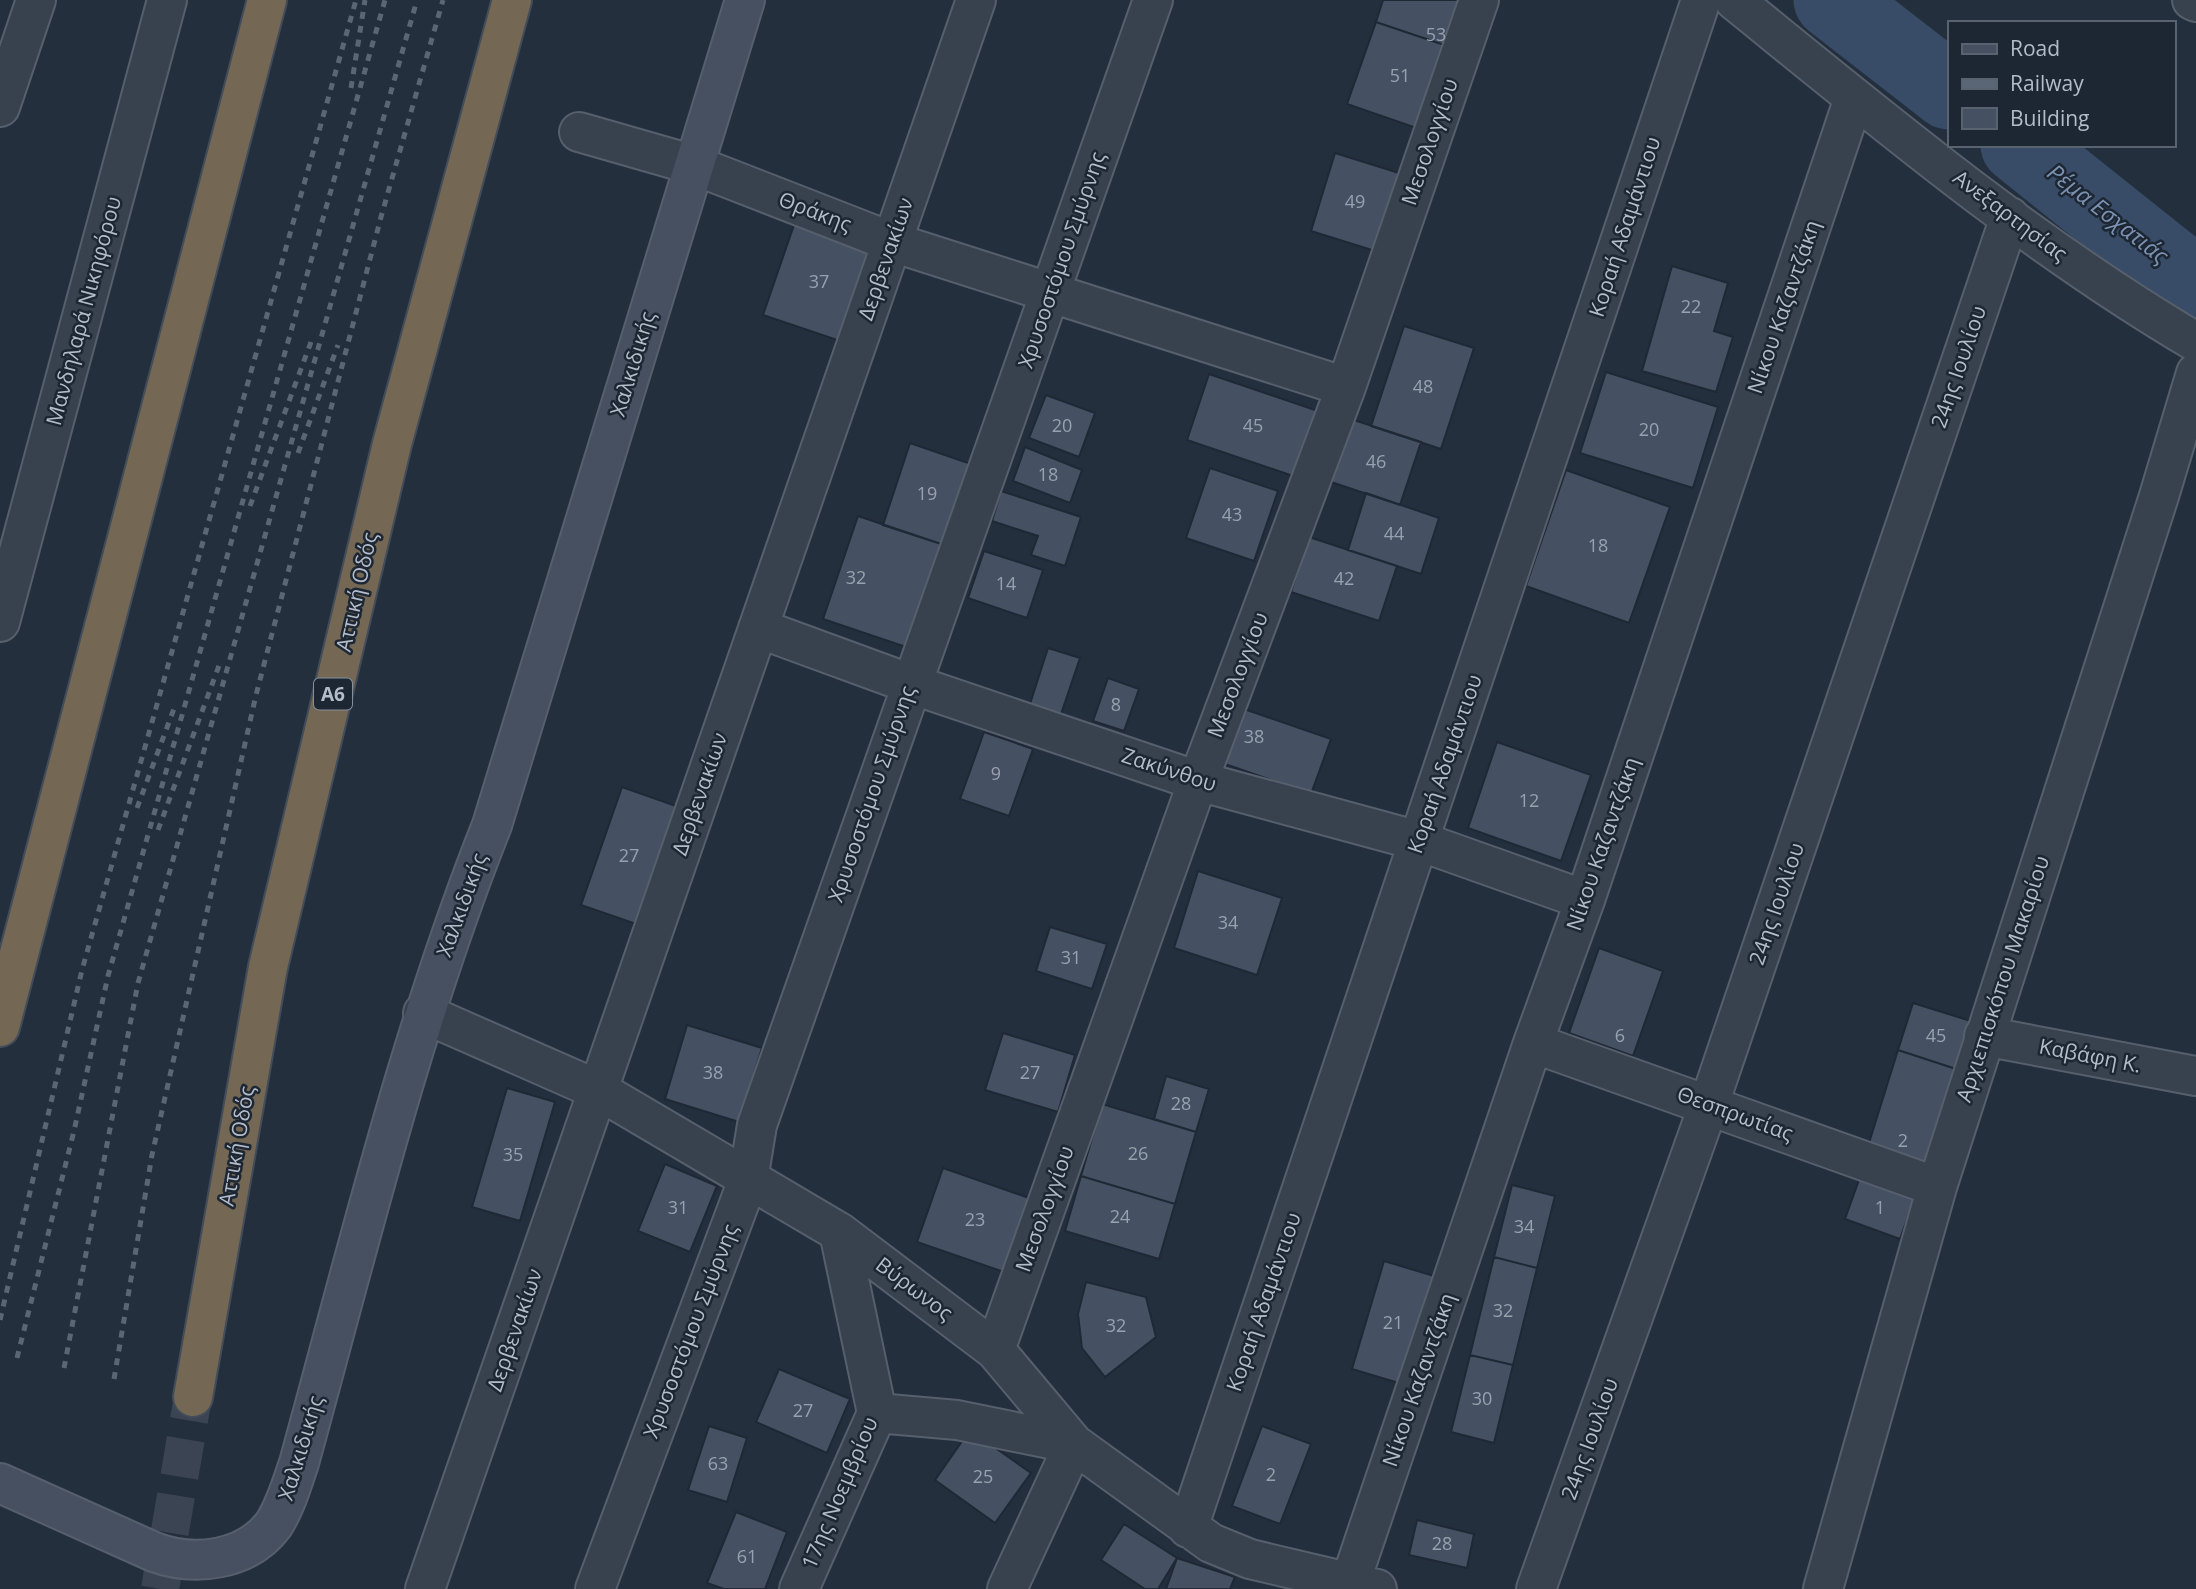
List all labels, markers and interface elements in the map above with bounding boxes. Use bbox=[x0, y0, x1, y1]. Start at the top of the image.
legend bbox=[1948, 21, 2175, 147]
house number: 53 bbox=[1426, 22, 1446, 46]
text: Road bbox=[2010, 34, 2060, 62]
house number: 51 bbox=[1390, 63, 1410, 87]
text: Railway bbox=[2010, 69, 2084, 97]
street label: Μεσολογγίου bbox=[1394, 75, 1464, 209]
text: Building bbox=[2010, 104, 2089, 132]
street label: Κοραή Αδαμάντιου bbox=[1582, 133, 1666, 320]
street label: Χρυσοστόμου Σμύρνης bbox=[1011, 148, 1111, 372]
water label: Ρέμα Εσχατιάς bbox=[2041, 156, 2176, 271]
street label: Ανεξαρτησίας bbox=[1948, 163, 2073, 267]
street label: Θράκης bbox=[775, 184, 856, 238]
house number: 49 bbox=[1345, 189, 1365, 213]
street label: Μανδηλαρά Νικηφόρου bbox=[39, 193, 127, 428]
street label: Δερβενακίων bbox=[851, 194, 919, 324]
street label: Νίκου Καζαντζάκη bbox=[1740, 216, 1826, 397]
house number: 37 bbox=[809, 269, 829, 293]
house number: 22 bbox=[1681, 294, 1701, 318]
street label: 24ης Ιουλίου bbox=[1924, 302, 1992, 432]
street label: Χαλκιδικής bbox=[603, 308, 661, 420]
house number: 48 bbox=[1413, 374, 1433, 398]
house number: 20 bbox=[1052, 413, 1072, 437]
house number: 45 bbox=[1243, 413, 1263, 437]
house number: 20 bbox=[1639, 417, 1659, 441]
house number: 46 bbox=[1366, 449, 1386, 473]
house number: 18 bbox=[1038, 462, 1058, 486]
house number: 19 bbox=[917, 481, 937, 505]
house number: 43 bbox=[1222, 502, 1242, 526]
house number: 44 bbox=[1384, 521, 1404, 545]
street label: Αττική Οδός bbox=[329, 530, 383, 654]
house number: 18 bbox=[1588, 533, 1608, 557]
house number: 32 bbox=[846, 565, 866, 589]
house number: 42 bbox=[1334, 566, 1354, 590]
house number: 14 bbox=[996, 571, 1016, 595]
street label: Μεσολογγίου bbox=[1200, 608, 1274, 741]
street label: Κοραή Αδαμάντιου bbox=[1400, 670, 1488, 857]
road number: Α6 bbox=[314, 678, 352, 709]
street label: Χρυσοστόμου Σμύρνης bbox=[821, 682, 921, 906]
house number: 8 bbox=[1111, 692, 1121, 716]
house number: 38 bbox=[1244, 724, 1264, 748]
street label: Δερβενακίων bbox=[665, 729, 733, 859]
street label: Ζακύνθου bbox=[1118, 741, 1220, 797]
street label: Νίκου Καζαντζάκη bbox=[1559, 753, 1645, 934]
house number: 9 bbox=[991, 761, 1001, 785]
house number: 12 bbox=[1519, 788, 1539, 812]
street label: 24ης Ιουλίου bbox=[1742, 839, 1810, 969]
house number: 27 bbox=[619, 843, 639, 867]
street label: Χαλκιδικής bbox=[429, 849, 493, 960]
street label: Αρχιεπισκόπου Μακαρίου bbox=[1949, 852, 2055, 1105]
house number: 34 bbox=[1218, 910, 1238, 934]
house number: 31 bbox=[1061, 945, 1081, 969]
house number: 6 bbox=[1615, 1023, 1625, 1047]
house number: 45 bbox=[1926, 1023, 1946, 1047]
street label: Καβάφη Κ. bbox=[2037, 1031, 2144, 1079]
house number: 38 bbox=[703, 1060, 723, 1084]
house number: 27 bbox=[1020, 1060, 1040, 1084]
street label: Θεσπρωτίας bbox=[1673, 1079, 1797, 1147]
street label: Αττική Οδός bbox=[212, 1084, 260, 1208]
house number: 28 bbox=[1171, 1091, 1191, 1115]
house number: 2 bbox=[1898, 1128, 1908, 1152]
house number: 26 bbox=[1128, 1141, 1148, 1165]
house number: 35 bbox=[503, 1142, 523, 1166]
street label: Μεσολογγίου bbox=[1008, 1142, 1080, 1276]
house number: 31 bbox=[668, 1195, 688, 1219]
house number: 1 bbox=[1875, 1195, 1885, 1219]
house number: 24 bbox=[1110, 1204, 1130, 1228]
house number: 23 bbox=[965, 1207, 985, 1231]
street label: Κοραή Αδαμάντιου bbox=[1219, 1208, 1307, 1395]
house number: 34 bbox=[1514, 1214, 1534, 1238]
street label: Χρυσοστόμου Σμύρνης bbox=[636, 1220, 744, 1442]
street label: Βύρωνος bbox=[870, 1250, 959, 1326]
street label: Δερβενακίων bbox=[480, 1265, 548, 1395]
street label: Νίκου Καζαντζάκη bbox=[1375, 1289, 1461, 1470]
house number: 32 bbox=[1493, 1298, 1513, 1322]
house number: 21 bbox=[1383, 1310, 1403, 1334]
house number: 32 bbox=[1106, 1313, 1126, 1337]
street label: 24ης Ιουλίου bbox=[1554, 1374, 1624, 1503]
house number: 30 bbox=[1472, 1386, 1492, 1410]
street label: Χαλκιδικής bbox=[271, 1392, 329, 1504]
house number: 27 bbox=[793, 1398, 813, 1422]
street label: 17ης Νοεμβρίου bbox=[794, 1412, 884, 1573]
house number: 63 bbox=[708, 1451, 728, 1475]
house number: 2 bbox=[1266, 1462, 1276, 1486]
house number: 25 bbox=[973, 1464, 993, 1488]
house number: 28 bbox=[1432, 1531, 1452, 1555]
house number: 61 bbox=[737, 1544, 757, 1568]

